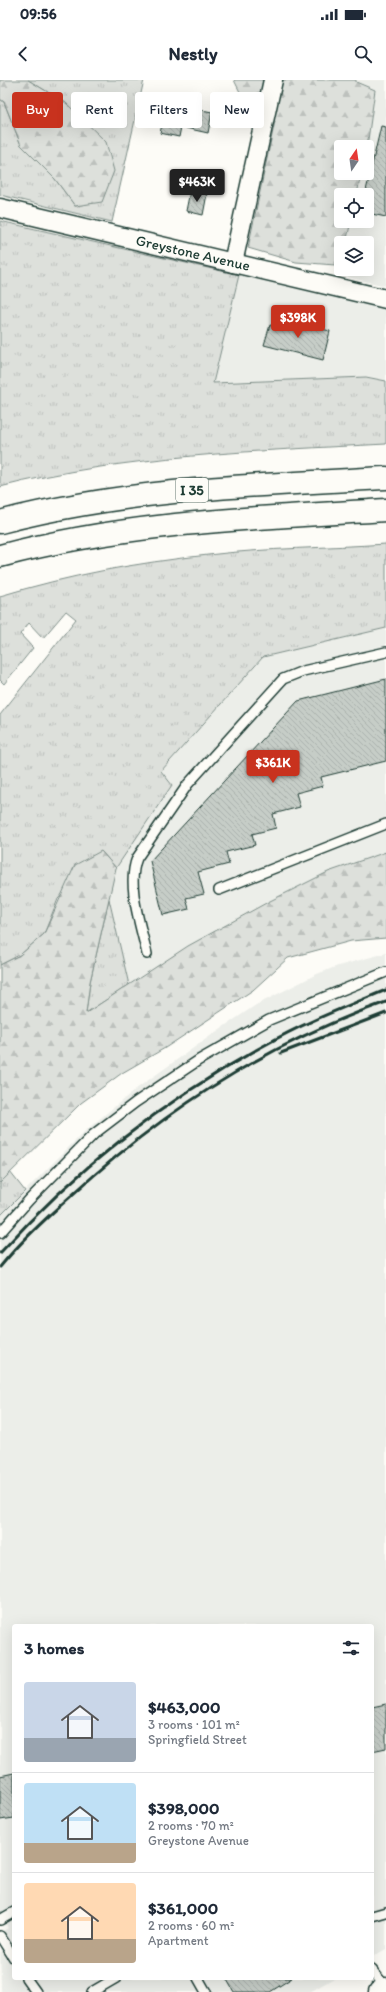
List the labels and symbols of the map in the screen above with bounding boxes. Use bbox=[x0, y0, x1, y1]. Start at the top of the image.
north arrow bbox=[334, 140, 374, 180]
pin: $463K bbox=[169, 169, 225, 203]
street label: Greystone Avenue bbox=[134, 231, 252, 275]
pin: $398K bbox=[270, 305, 326, 339]
road number: I 35 bbox=[176, 478, 208, 502]
pin: $361K bbox=[245, 750, 301, 784]

